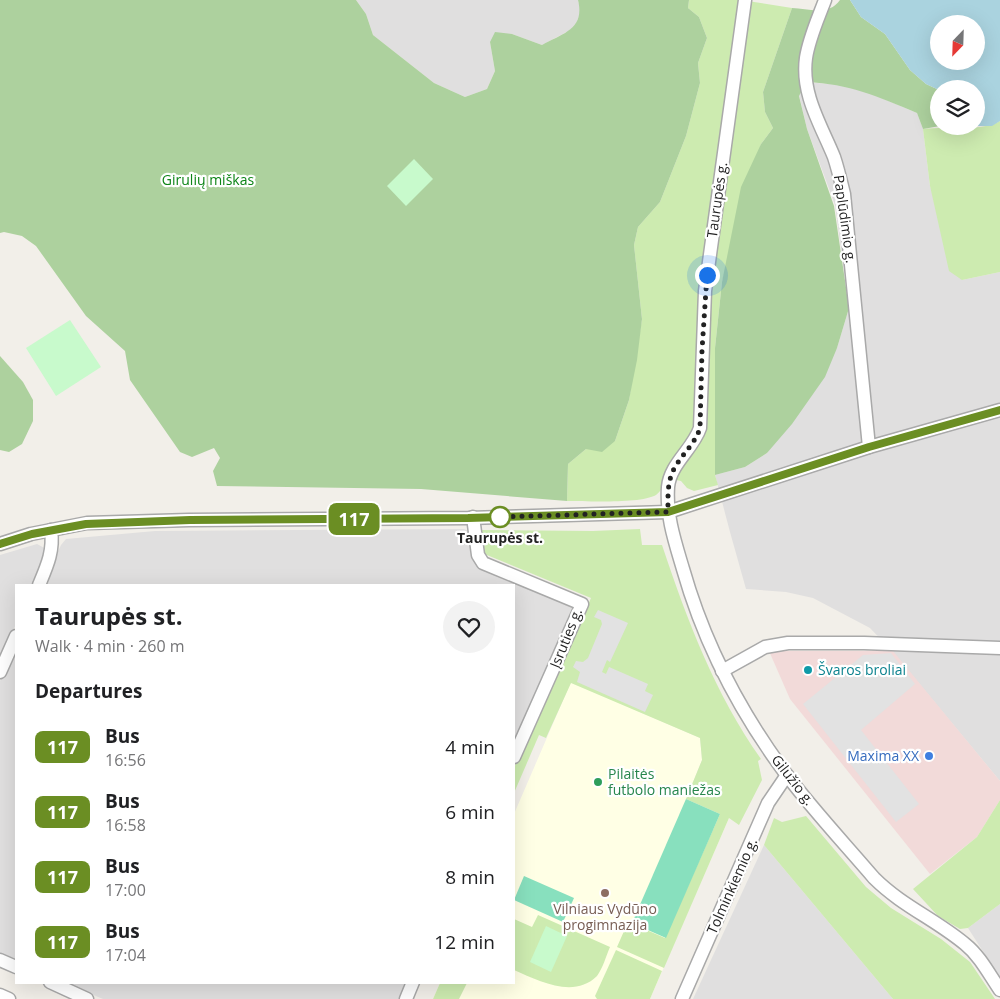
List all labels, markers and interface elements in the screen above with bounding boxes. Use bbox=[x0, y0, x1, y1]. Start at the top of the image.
north arrow bbox=[930, 15, 985, 70]
map controls bbox=[930, 15, 985, 135]
button: layers bbox=[930, 80, 985, 135]
street label: Taurupės g. bbox=[702, 161, 731, 239]
park label: Girulių miškas bbox=[162, 170, 254, 189]
street label: Paplūdimio g. bbox=[830, 174, 861, 264]
your location bbox=[695, 263, 720, 288]
line badge: 117 bbox=[325, 503, 383, 535]
marker: Taurupės st. bbox=[489, 506, 511, 528]
text: 117 bbox=[339, 507, 369, 531]
place label: Taurupės st. bbox=[457, 528, 543, 547]
text: Taurupės st. bbox=[35, 599, 183, 632]
button: heart bbox=[443, 601, 495, 653]
street label: Įsruties g. bbox=[545, 605, 586, 671]
text: Walk · 4 min · 260 m bbox=[35, 635, 185, 657]
place label: Švaros broliai bbox=[818, 660, 906, 679]
marker: Švaros broliai bbox=[802, 664, 814, 676]
text: Departures bbox=[35, 678, 142, 704]
text: Bus bbox=[105, 723, 140, 749]
text: 4 min bbox=[445, 734, 495, 760]
text: 117 bbox=[47, 735, 78, 759]
place label: Maxima XX bbox=[847, 746, 920, 765]
text: 16:56 bbox=[105, 749, 146, 771]
street label: Gilužio g. bbox=[768, 750, 819, 809]
marker: Maxima XX bbox=[923, 750, 935, 762]
place label: Pilaitės futbolo maniežas bbox=[608, 764, 721, 799]
marker: Pilaitės futbolo maniežas bbox=[592, 776, 604, 788]
text: Bus bbox=[105, 788, 140, 814]
text: 6 min bbox=[445, 799, 495, 825]
text: 117 bbox=[47, 800, 78, 824]
text: 16:58 bbox=[105, 814, 146, 836]
street label: Tolminkiemio g. bbox=[702, 835, 761, 937]
text: Bus bbox=[105, 853, 140, 879]
text: 8 min bbox=[445, 864, 495, 890]
text: 117 bbox=[47, 865, 78, 889]
text: 17:00 bbox=[105, 879, 146, 901]
marker: Vilniaus Vydūno progimnazija bbox=[599, 887, 611, 899]
place label: Vilniaus Vydūno progimnazija bbox=[553, 899, 657, 934]
text: Bus bbox=[105, 918, 140, 944]
text: 12 min bbox=[434, 929, 495, 955]
text: 117 bbox=[47, 930, 78, 954]
text: 17:04 bbox=[105, 944, 146, 966]

